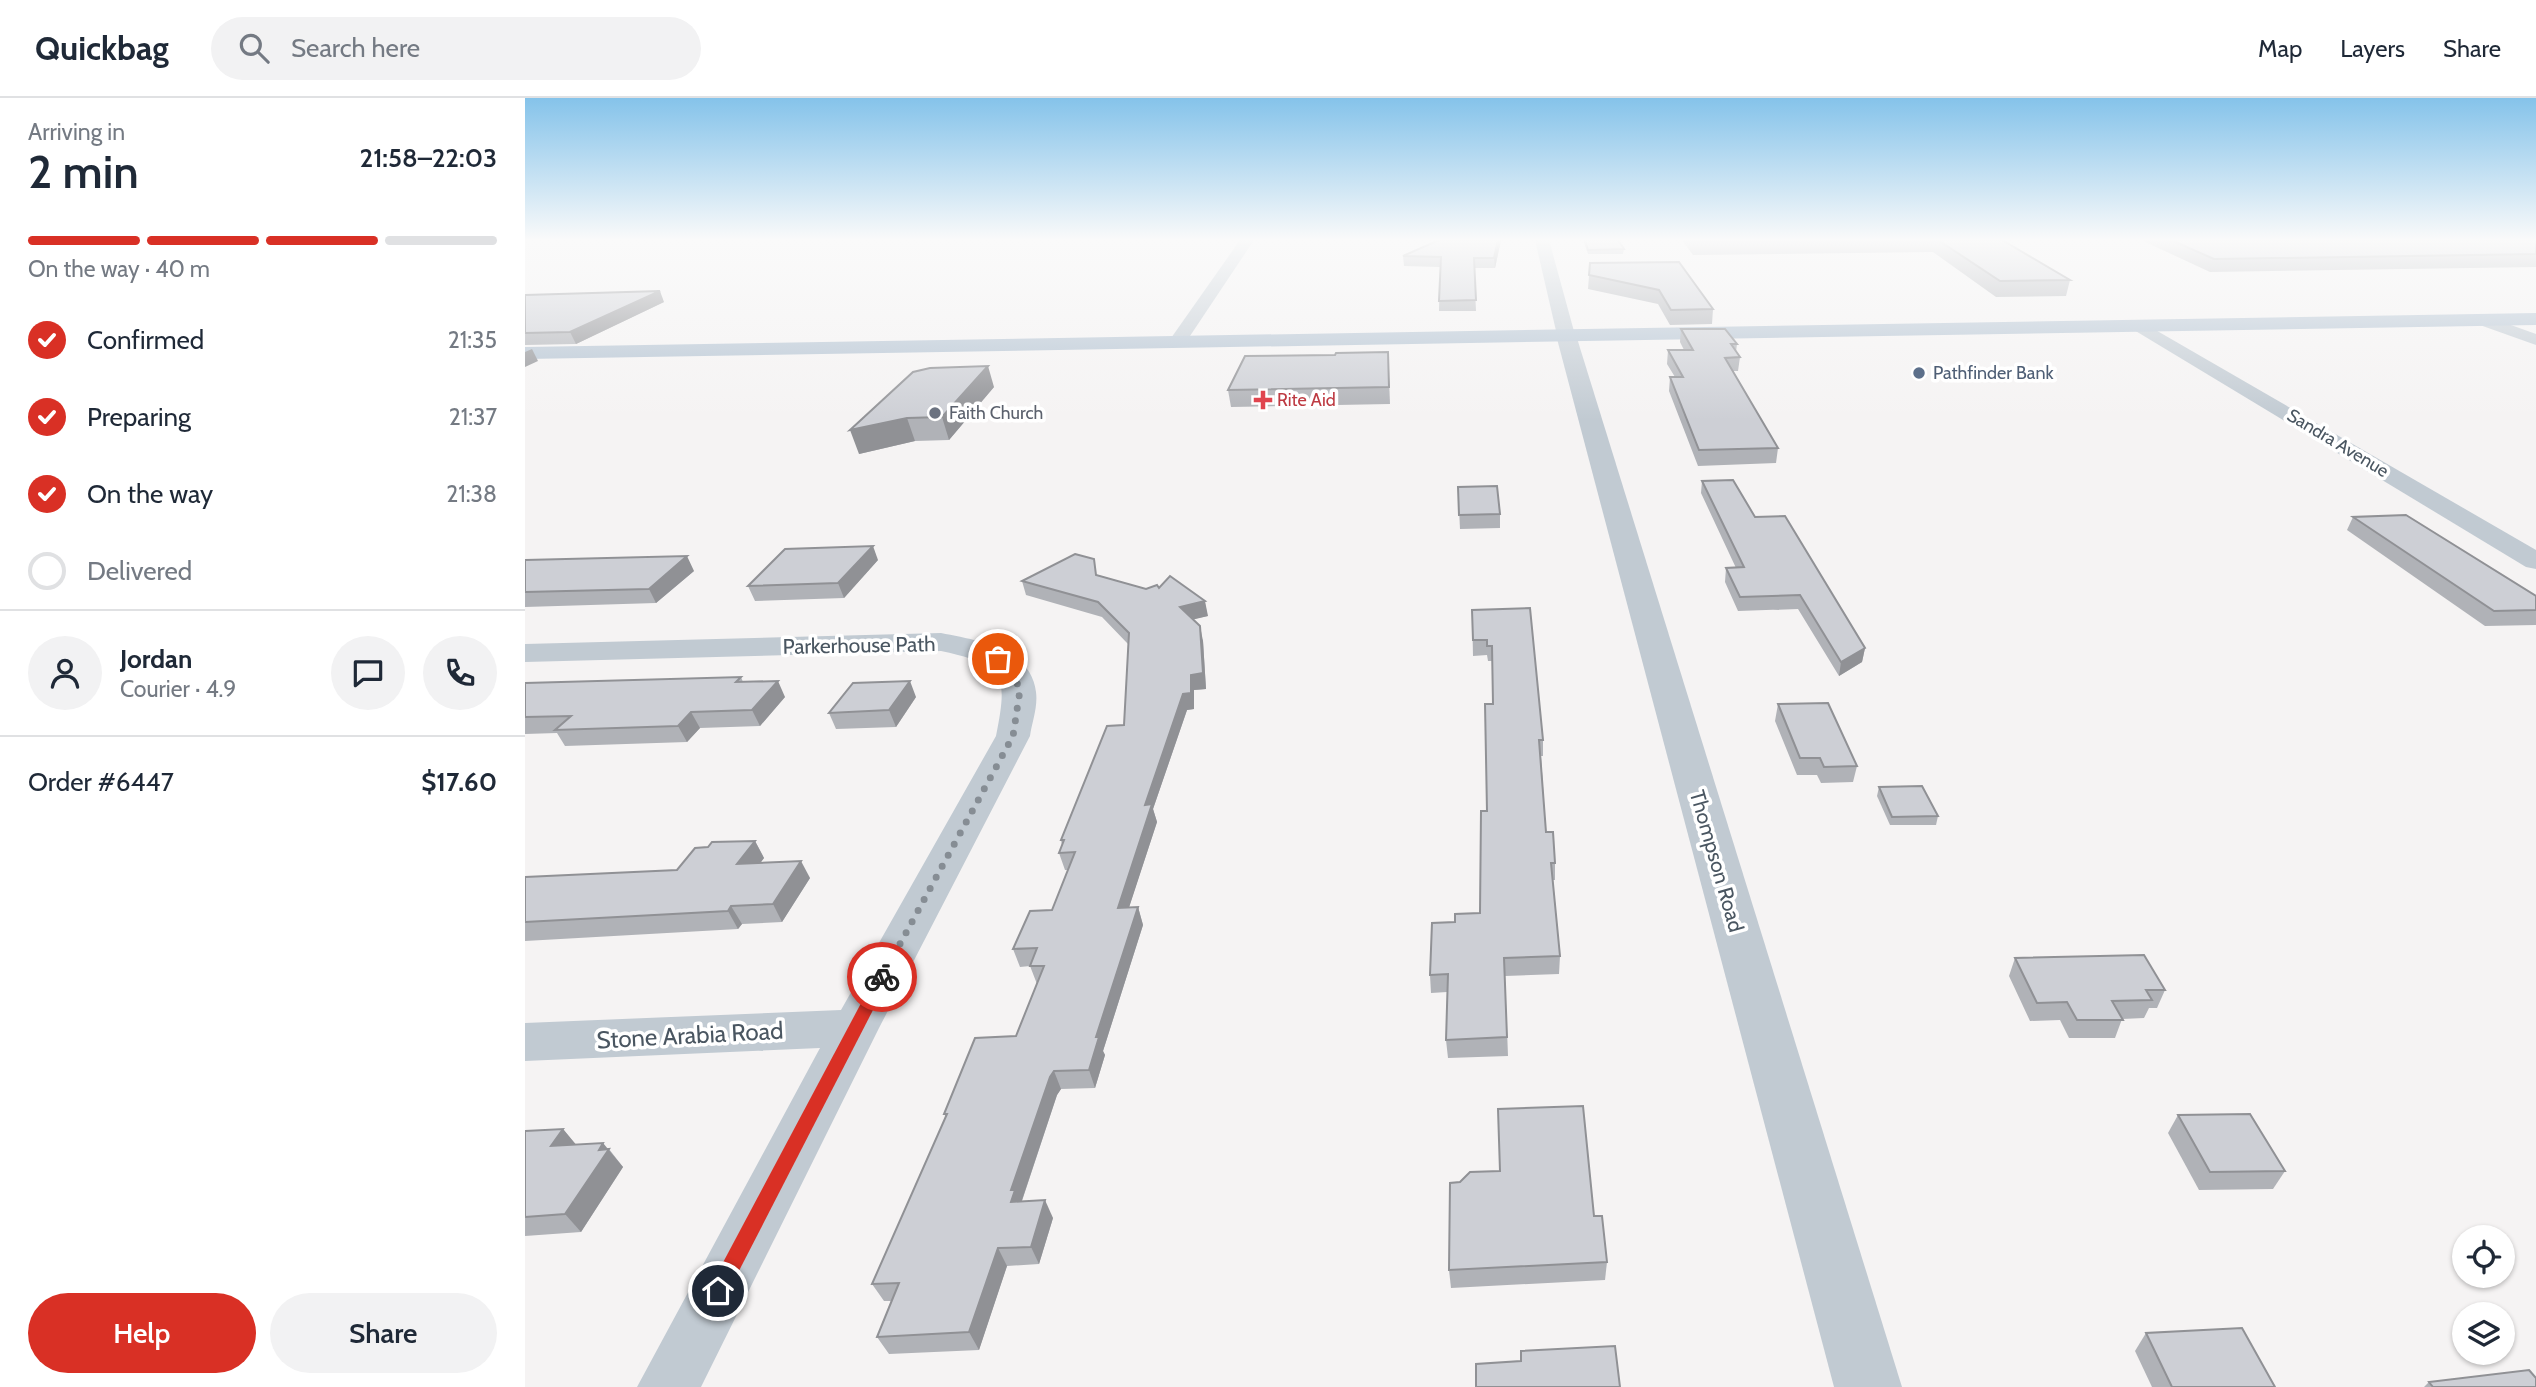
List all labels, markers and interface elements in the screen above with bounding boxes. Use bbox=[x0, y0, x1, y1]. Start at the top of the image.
search box bbox=[211, 17, 701, 80]
text: Quickbag bbox=[35, 28, 169, 68]
icon: search bbox=[235, 29, 273, 67]
text: Search here bbox=[291, 32, 420, 64]
text: Map bbox=[2258, 34, 2302, 63]
text: Layers bbox=[2340, 34, 2405, 63]
text: Share bbox=[2443, 34, 2501, 63]
text: Arriving in bbox=[28, 118, 125, 146]
text: 21:58–22:03 bbox=[359, 142, 497, 174]
text: 2 min bbox=[28, 144, 139, 200]
text: On the way · 40 m bbox=[28, 255, 210, 283]
icon: check bbox=[28, 321, 66, 359]
text: Confirmed bbox=[87, 324, 204, 356]
text: 21:35 bbox=[448, 326, 497, 354]
place label: Pathfinder Bank bbox=[1933, 362, 2054, 384]
marker: Pathfinder Bank bbox=[1911, 365, 1927, 381]
place label: Rite Aid bbox=[1277, 389, 1336, 411]
marker: Rite Aid bbox=[1255, 392, 1271, 408]
icon: check bbox=[28, 398, 66, 436]
text: Preparing bbox=[87, 401, 191, 433]
place label: Faith Church bbox=[949, 402, 1043, 424]
text: 21:37 bbox=[449, 403, 497, 431]
street label: Sandra Avenue bbox=[2283, 404, 2393, 482]
marker: Faith Church bbox=[927, 405, 943, 421]
icon: check bbox=[28, 475, 66, 513]
text: On the way bbox=[87, 478, 213, 510]
text: 21:38 bbox=[446, 480, 497, 508]
text: Delivered bbox=[87, 555, 192, 587]
pin bbox=[968, 629, 1028, 689]
street label: Parkerhouse Path bbox=[782, 631, 936, 659]
button: person bbox=[28, 636, 102, 710]
button: chat bbox=[331, 636, 405, 710]
button: phone bbox=[423, 636, 497, 710]
icon: bag bbox=[979, 640, 1017, 678]
text: Jordan bbox=[120, 643, 192, 675]
text: Courier · 4.9 bbox=[120, 675, 236, 703]
text: Order #6447 bbox=[28, 766, 174, 798]
text: $17.60 bbox=[421, 766, 497, 798]
street label: Thompson Road bbox=[1685, 787, 1749, 935]
courier bbox=[847, 942, 917, 1012]
icon: bike bbox=[863, 958, 901, 996]
street label: Stone Arabia Road bbox=[596, 1016, 784, 1054]
map controls bbox=[2452, 1225, 2515, 1365]
button: locate bbox=[2452, 1225, 2515, 1288]
pin bbox=[688, 1261, 748, 1321]
icon: home bbox=[699, 1272, 737, 1310]
button: Help bbox=[28, 1293, 256, 1373]
button: Share bbox=[270, 1293, 497, 1373]
button: layers bbox=[2452, 1302, 2515, 1365]

